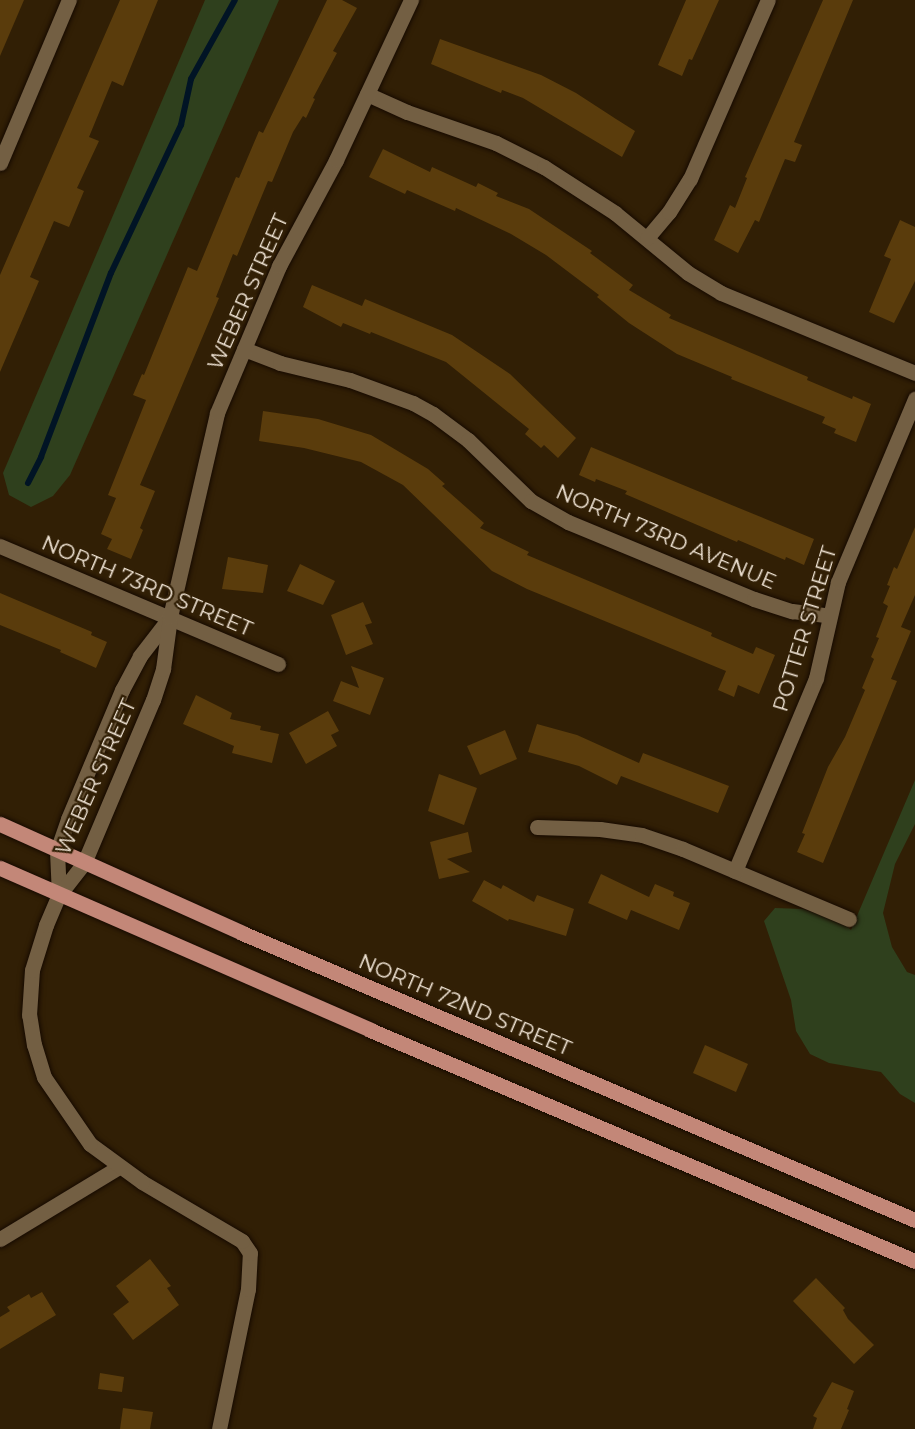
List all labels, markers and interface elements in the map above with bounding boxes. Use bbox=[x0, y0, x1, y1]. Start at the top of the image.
street label: WEBER STREET bbox=[202, 210, 294, 374]
street label: NORTH 73RD AVENUE bbox=[552, 479, 780, 595]
street label: NORTH 73RD STREET bbox=[38, 530, 256, 642]
street label: POTTER STREET bbox=[768, 543, 842, 715]
street label: WEBER STREET bbox=[50, 695, 142, 859]
street label: NORTH 72ND STREET bbox=[355, 949, 575, 1061]

